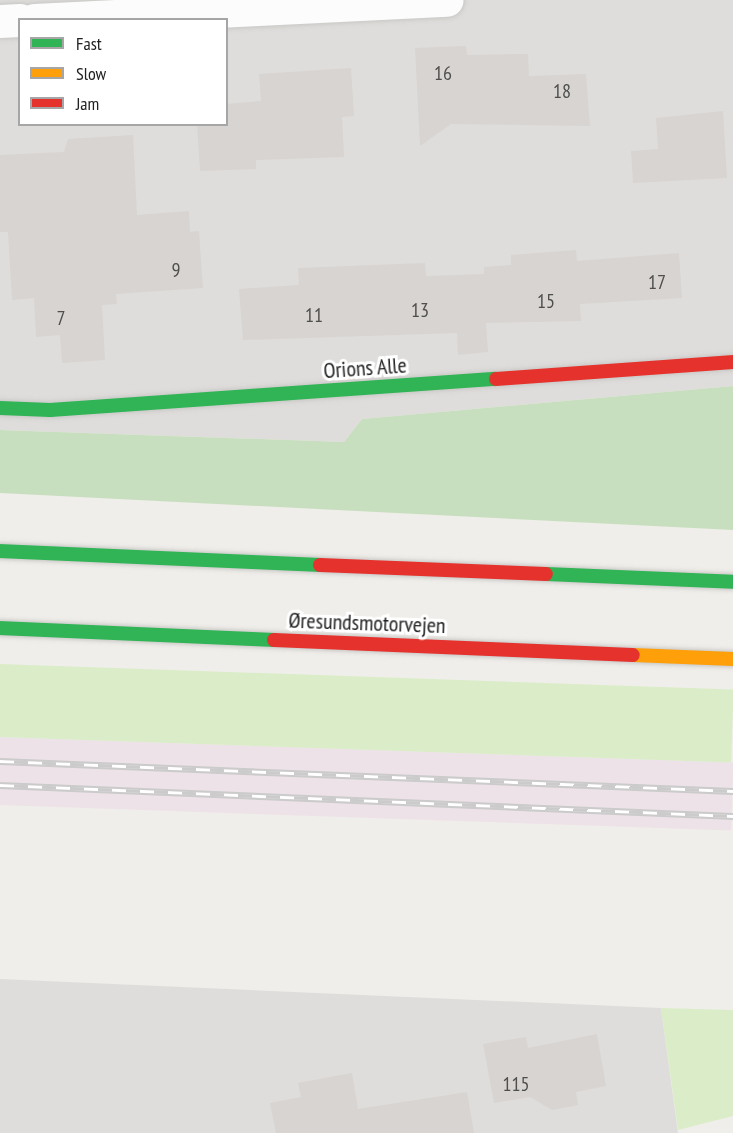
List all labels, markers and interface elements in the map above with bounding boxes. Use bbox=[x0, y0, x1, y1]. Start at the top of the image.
legend bbox=[18, 18, 228, 126]
text: Fast bbox=[76, 32, 102, 55]
house number: 16 bbox=[434, 61, 452, 85]
text: Slow bbox=[76, 62, 106, 85]
house number: 18 bbox=[553, 79, 571, 103]
text: Jam bbox=[76, 92, 99, 115]
house number: 9 bbox=[172, 258, 180, 282]
house number: 17 bbox=[648, 270, 666, 294]
house number: 15 bbox=[537, 289, 555, 313]
house number: 13 bbox=[411, 298, 429, 322]
house number: 11 bbox=[305, 303, 323, 327]
house number: 7 bbox=[57, 306, 65, 330]
street label: Orions Alle bbox=[322, 352, 408, 384]
street label: Øresundsmotorvejen bbox=[288, 607, 446, 639]
house number: 115 bbox=[503, 1072, 529, 1096]

